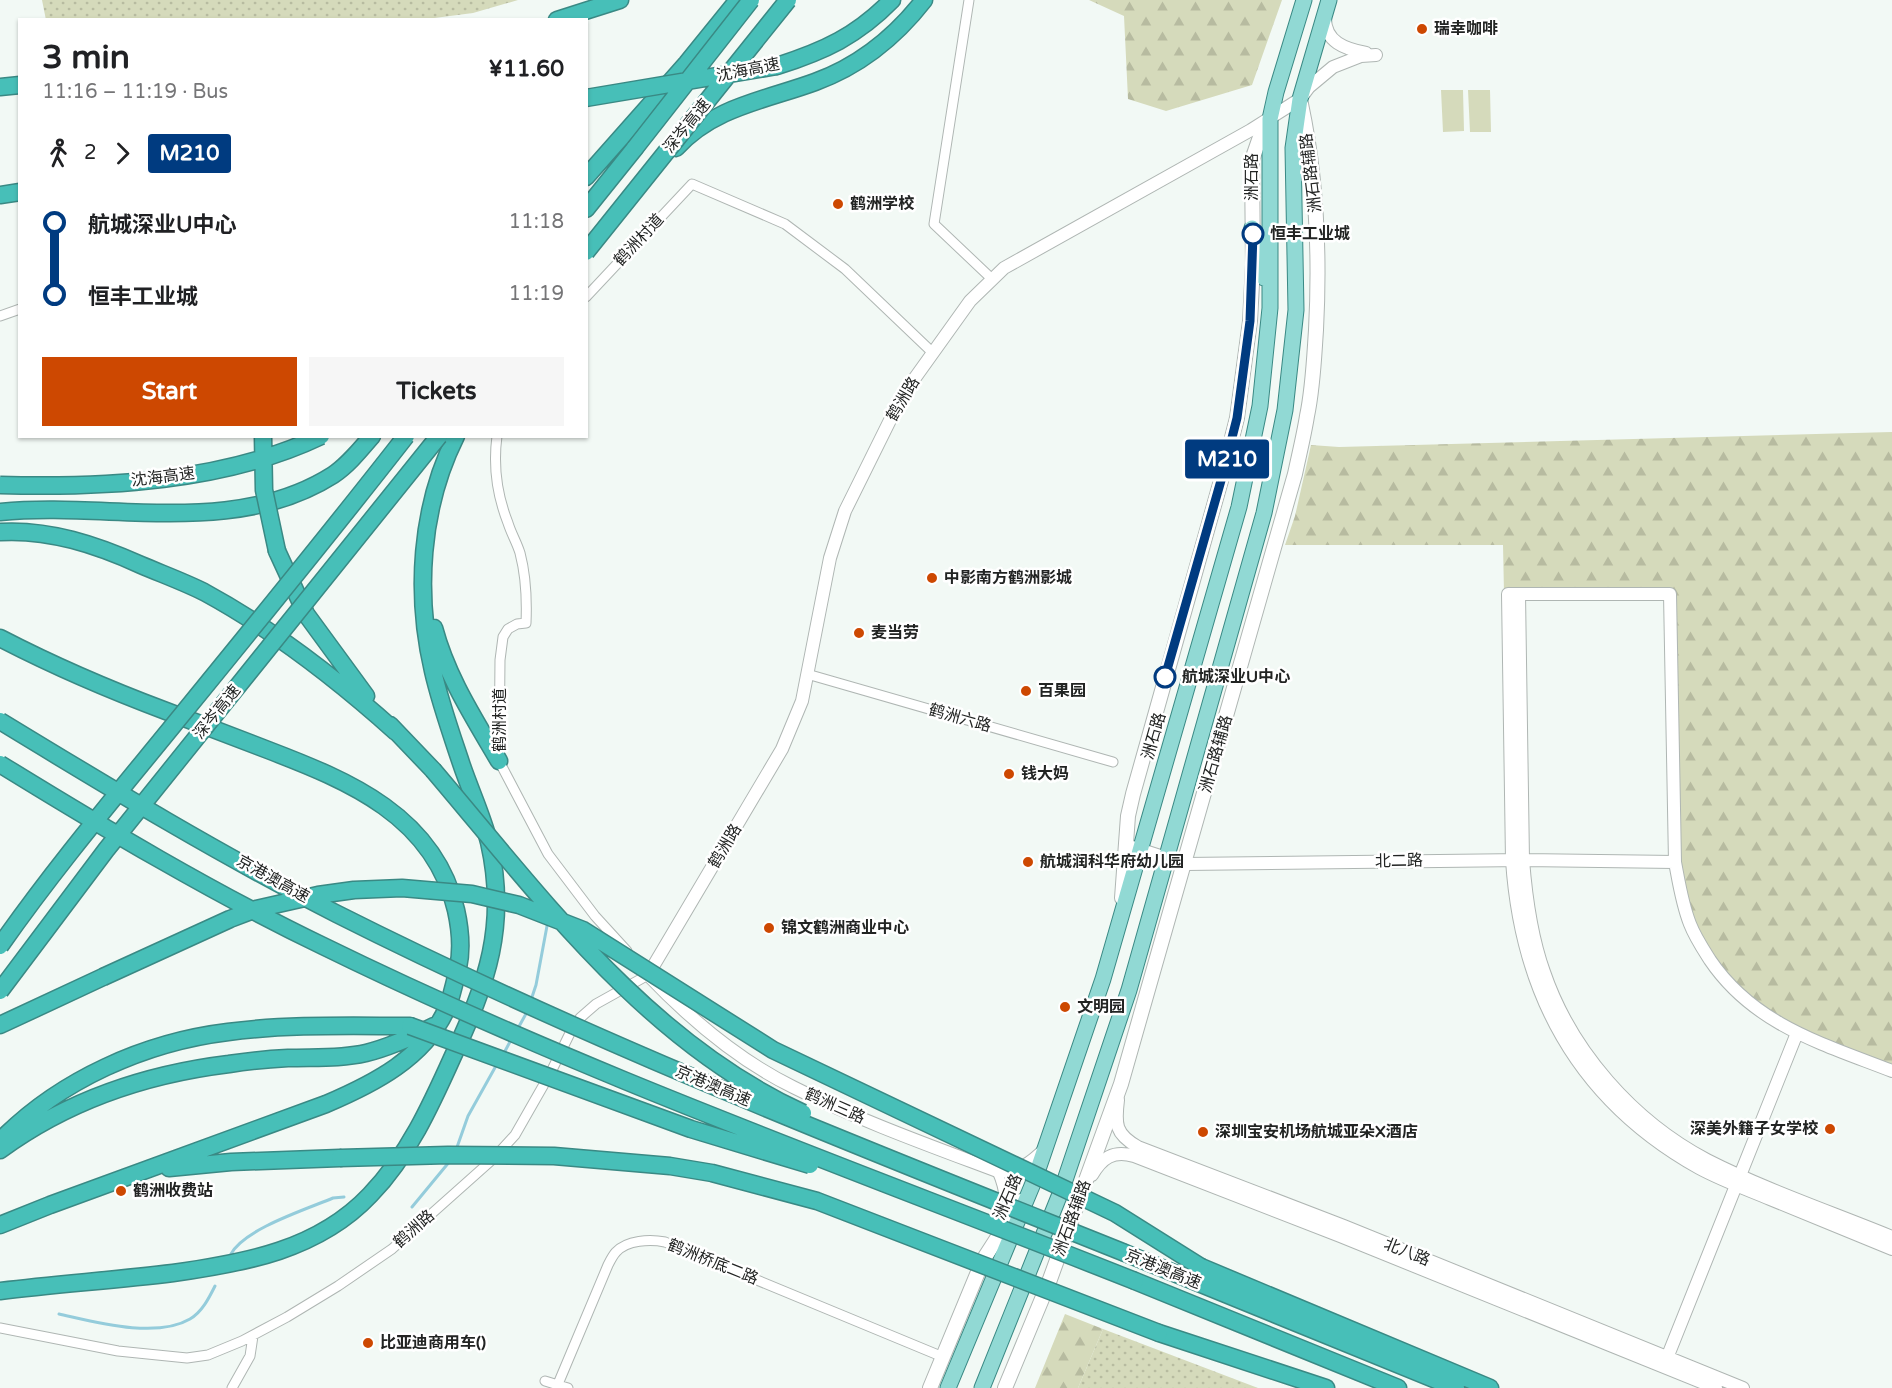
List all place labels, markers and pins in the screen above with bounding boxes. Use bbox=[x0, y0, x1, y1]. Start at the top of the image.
place label: 瑞幸咖啡 bbox=[1434, 19, 1498, 39]
marker: 瑞幸咖啡 bbox=[1415, 22, 1429, 36]
place label: 鹤洲学校 bbox=[850, 194, 915, 214]
marker: 鹤洲学校 bbox=[831, 197, 845, 211]
marker: 恒丰工业城 bbox=[1242, 223, 1264, 245]
place label: 恒丰工业城 bbox=[1270, 224, 1350, 244]
place label: 中影南方鹤洲影城 bbox=[944, 568, 1072, 588]
marker: 中影南方鹤洲影城 bbox=[925, 571, 939, 585]
place label: 麦当劳 bbox=[871, 623, 919, 643]
marker: 麦当劳 bbox=[852, 626, 866, 640]
marker: 航城深业U中心 bbox=[1154, 666, 1176, 688]
place label: 航城深业U中心 bbox=[1182, 667, 1290, 687]
place label: 百果园 bbox=[1038, 681, 1086, 701]
marker: 百果园 bbox=[1019, 684, 1033, 698]
place label: 钱大妈 bbox=[1021, 764, 1069, 784]
marker: 钱大妈 bbox=[1002, 767, 1016, 781]
place label: 航城润科华府幼儿园 bbox=[1040, 852, 1184, 872]
marker: 航城润科华府幼儿园 bbox=[1021, 855, 1035, 869]
place label: 锦文鹤洲商业中心 bbox=[781, 918, 909, 938]
marker: 锦文鹤洲商业中心 bbox=[762, 921, 776, 935]
place label: 文明园 bbox=[1077, 997, 1125, 1017]
marker: 文明园 bbox=[1058, 1000, 1072, 1014]
place label: 深美外籍子女学校 bbox=[1690, 1119, 1819, 1139]
place label: 深圳宝安机场航城亚朵X酒店 bbox=[1215, 1122, 1418, 1142]
marker: 深美外籍子女学校 bbox=[1823, 1122, 1837, 1136]
marker: 深圳宝安机场航城亚朵X酒店 bbox=[1196, 1125, 1210, 1139]
place label: 鹤洲收费站 bbox=[133, 1181, 213, 1201]
marker: 鹤洲收费站 bbox=[114, 1184, 128, 1198]
place label: 比亚迪商用车() bbox=[380, 1333, 486, 1353]
marker: 比亚迪商用车() bbox=[361, 1336, 375, 1350]

